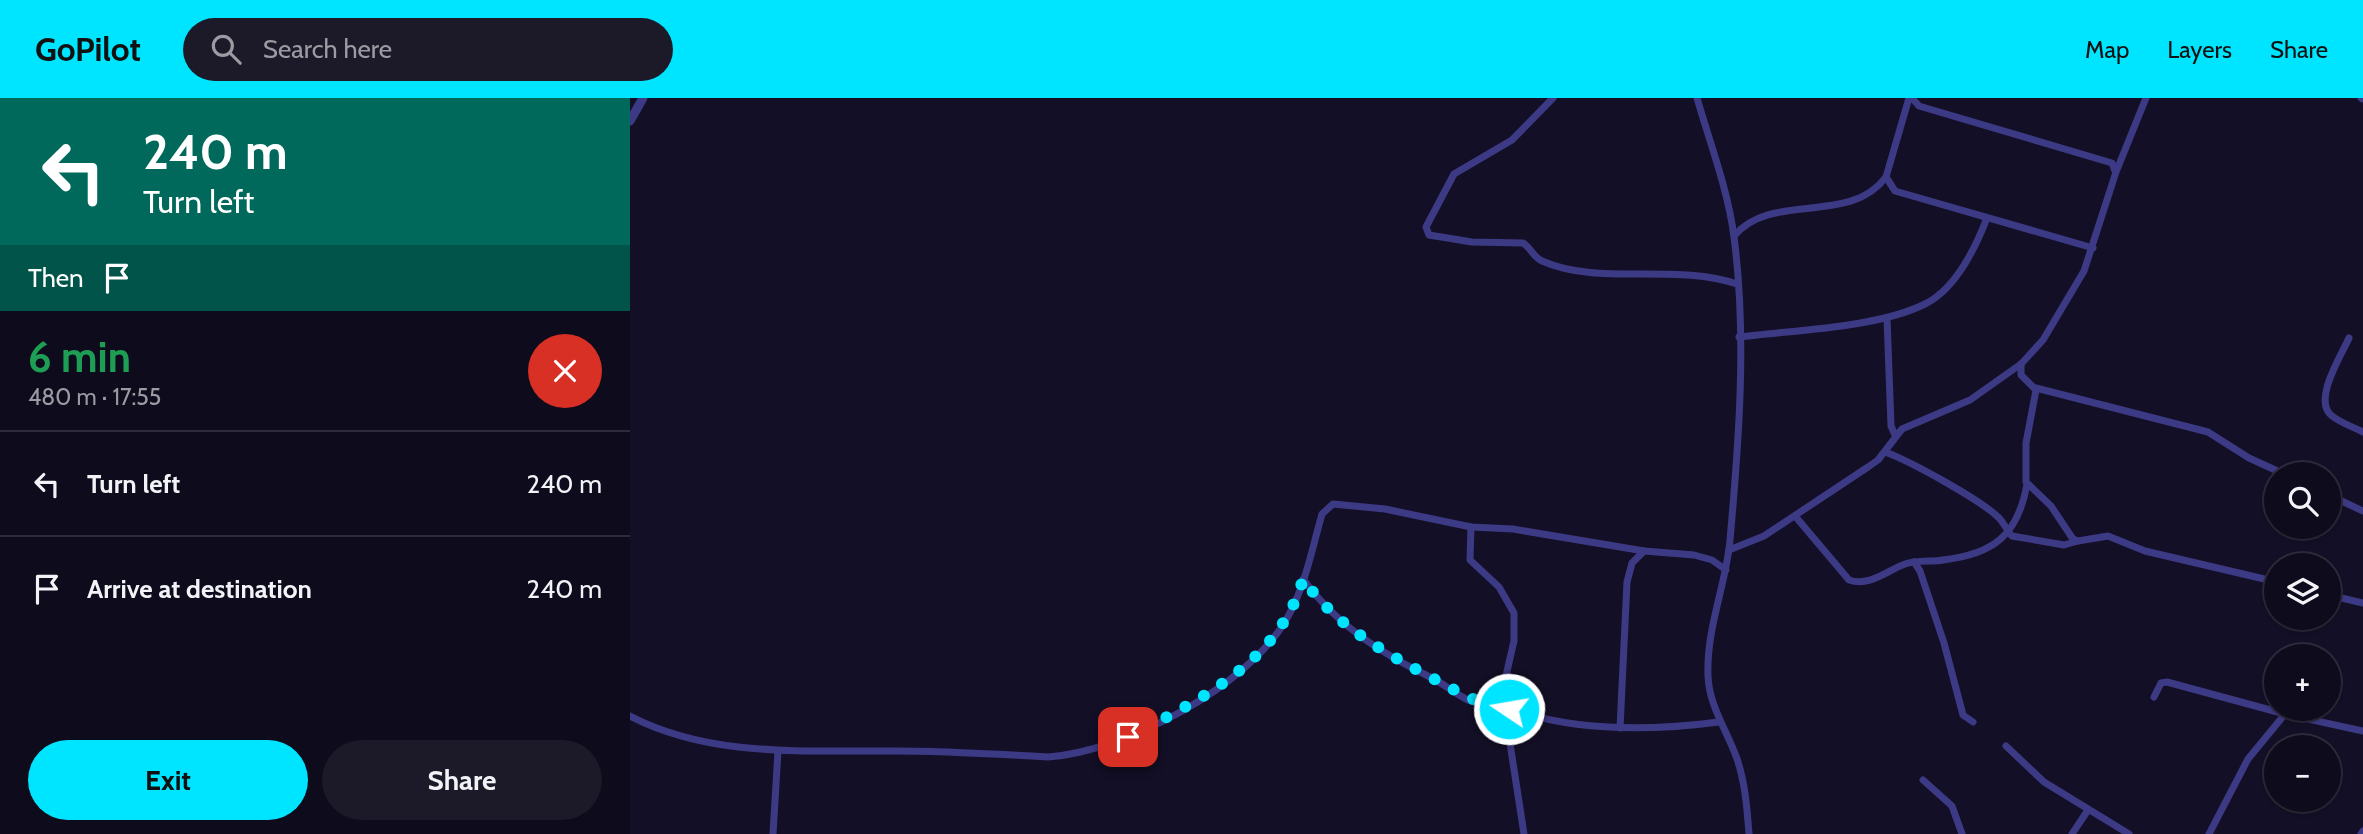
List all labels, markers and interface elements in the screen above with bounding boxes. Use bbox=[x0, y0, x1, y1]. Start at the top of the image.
search box bbox=[183, 18, 673, 81]
text: GoPilot bbox=[35, 29, 141, 69]
icon: search bbox=[207, 30, 245, 68]
text: Search here bbox=[263, 33, 392, 65]
text: Map bbox=[2085, 35, 2129, 64]
text: Layers bbox=[2167, 35, 2232, 64]
text: Share bbox=[2270, 35, 2328, 64]
text: 240 m bbox=[143, 122, 288, 181]
icon: left bbox=[28, 126, 119, 217]
text: Turn left bbox=[143, 182, 254, 221]
icon: arrive bbox=[98, 259, 136, 297]
text: Then bbox=[28, 262, 84, 294]
text: 6 min bbox=[28, 331, 131, 383]
button: close bbox=[528, 334, 602, 408]
text: 480 m · 17:55 bbox=[28, 383, 161, 411]
map controls bbox=[2264, 462, 2341, 812]
button: search bbox=[2264, 462, 2341, 539]
icon: left bbox=[28, 465, 66, 503]
text: Turn left bbox=[87, 468, 180, 500]
text: 240 m bbox=[527, 468, 602, 500]
button: layers bbox=[2264, 553, 2341, 630]
icon: arrive bbox=[28, 570, 66, 608]
text: Arrive at destination bbox=[87, 573, 312, 605]
text: 240 m bbox=[527, 573, 602, 605]
button: + bbox=[2264, 644, 2341, 721]
position arrow bbox=[1472, 672, 1546, 746]
pin bbox=[1098, 707, 1158, 767]
icon: arrive bbox=[1109, 718, 1147, 756]
button: − bbox=[2264, 735, 2341, 812]
button: Exit bbox=[28, 740, 308, 820]
button: Share bbox=[322, 740, 602, 820]

